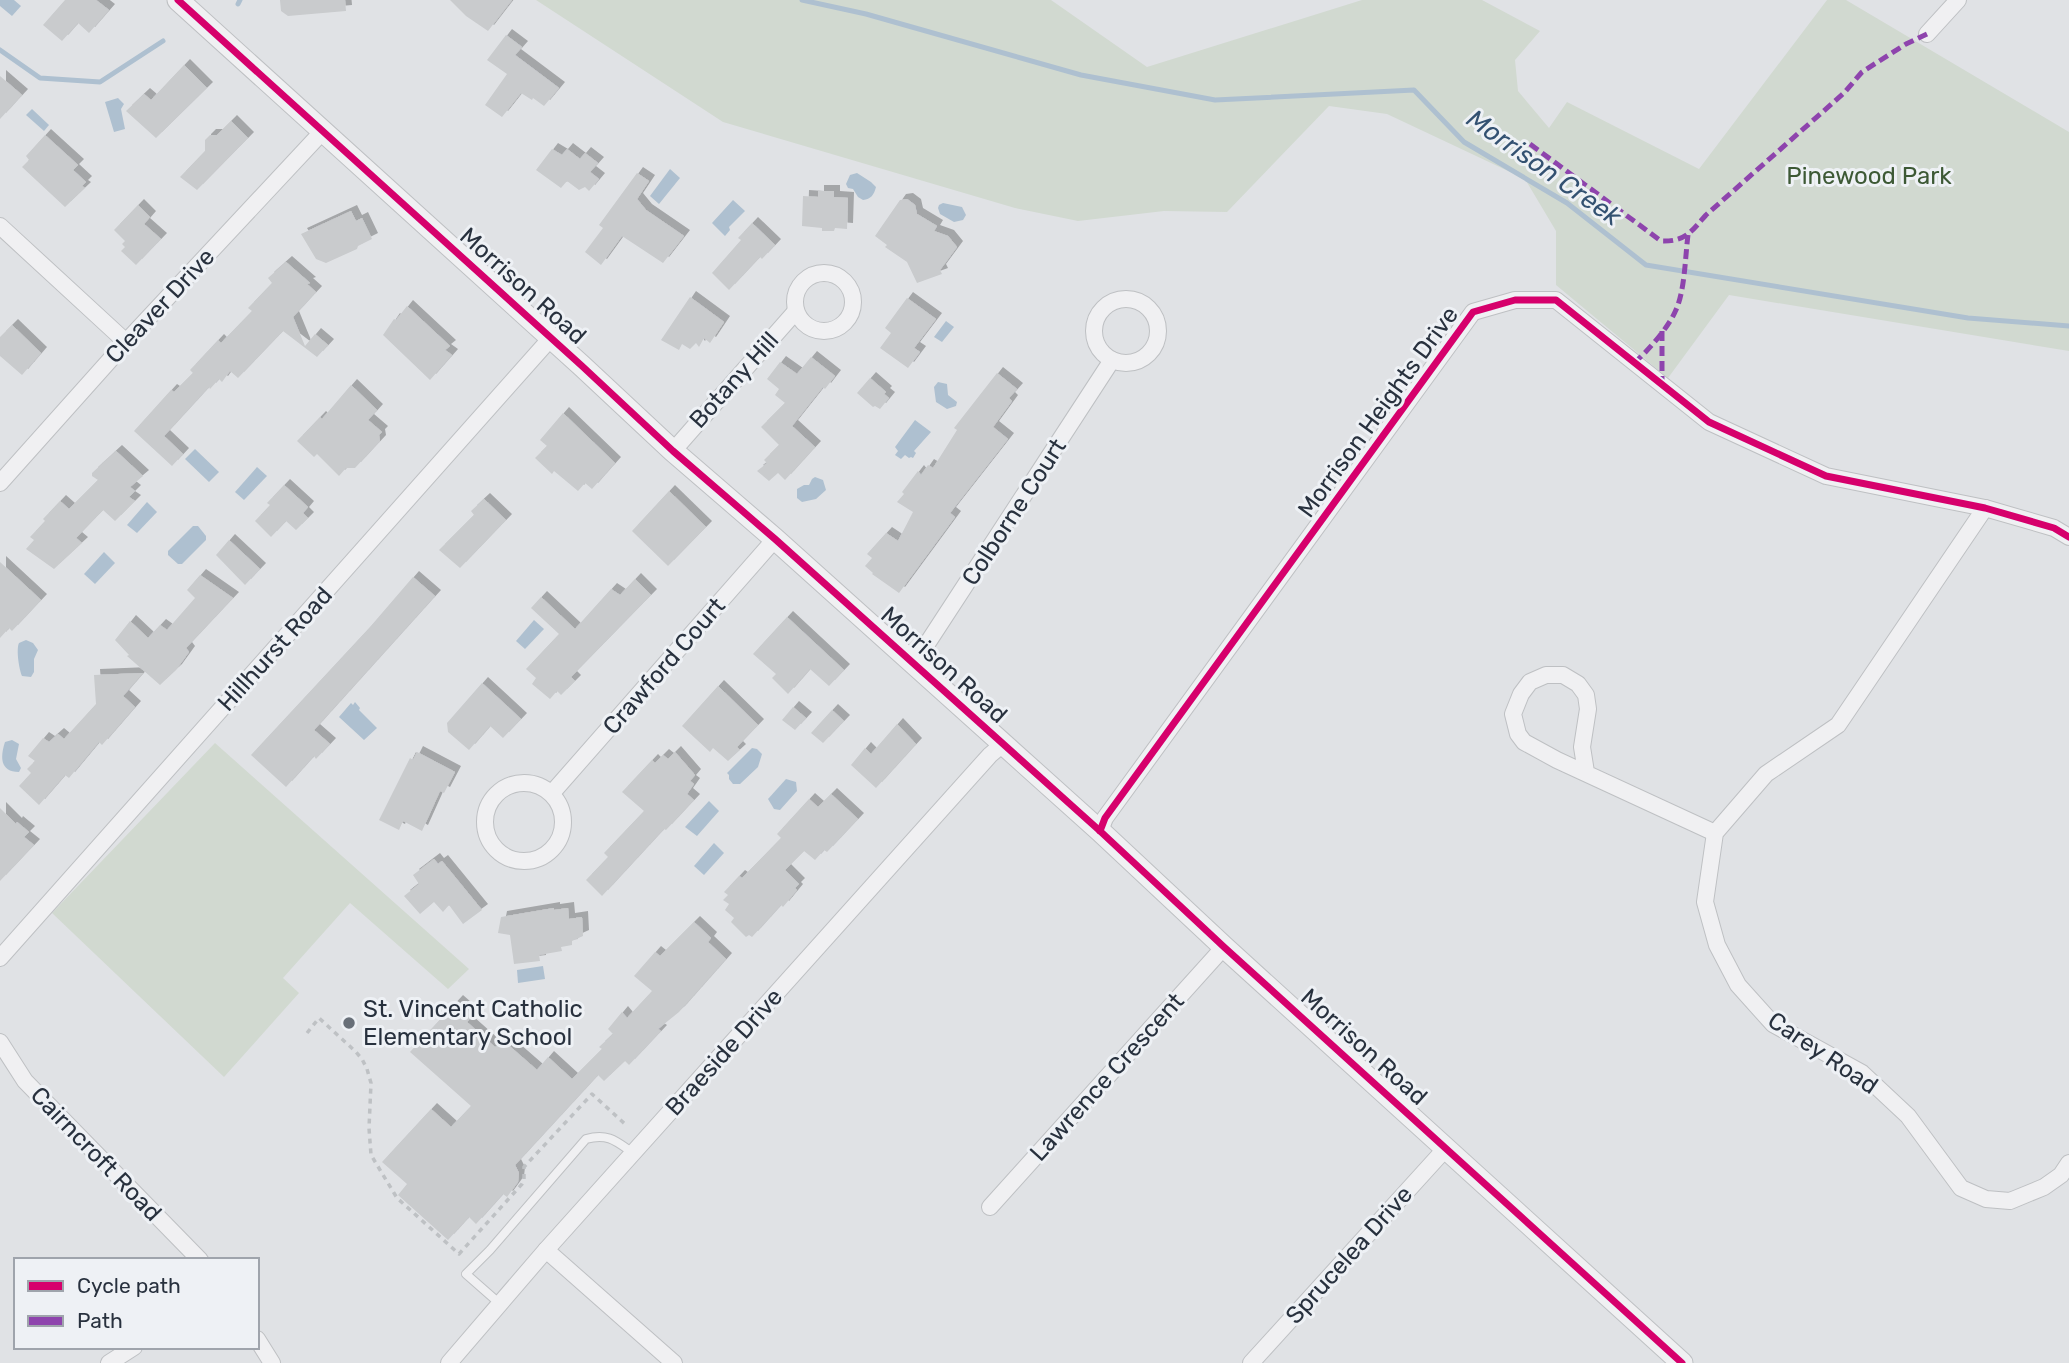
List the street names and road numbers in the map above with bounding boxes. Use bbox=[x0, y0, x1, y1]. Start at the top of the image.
street label: Morrison Road bbox=[454, 222, 592, 350]
street label: Cleaver Drive bbox=[100, 243, 220, 369]
street label: Morrison Heights Drive bbox=[1292, 301, 1464, 523]
street label: Botany Hill bbox=[684, 326, 784, 434]
street label: Colborne Court bbox=[956, 433, 1072, 591]
street label: Hillhurst Road bbox=[212, 581, 338, 717]
street label: Crawford Court bbox=[597, 592, 731, 740]
street label: Morrison Road bbox=[875, 601, 1013, 729]
street label: Braeside Drive bbox=[660, 983, 788, 1121]
street label: Morrison Road bbox=[1295, 983, 1433, 1111]
street label: Lawrence Crescent bbox=[1024, 987, 1190, 1167]
street label: Carey Road bbox=[1763, 1006, 1883, 1100]
street label: Cairncroft Road bbox=[25, 1081, 167, 1227]
street label: Sprucelea Drive bbox=[1280, 1180, 1418, 1330]

